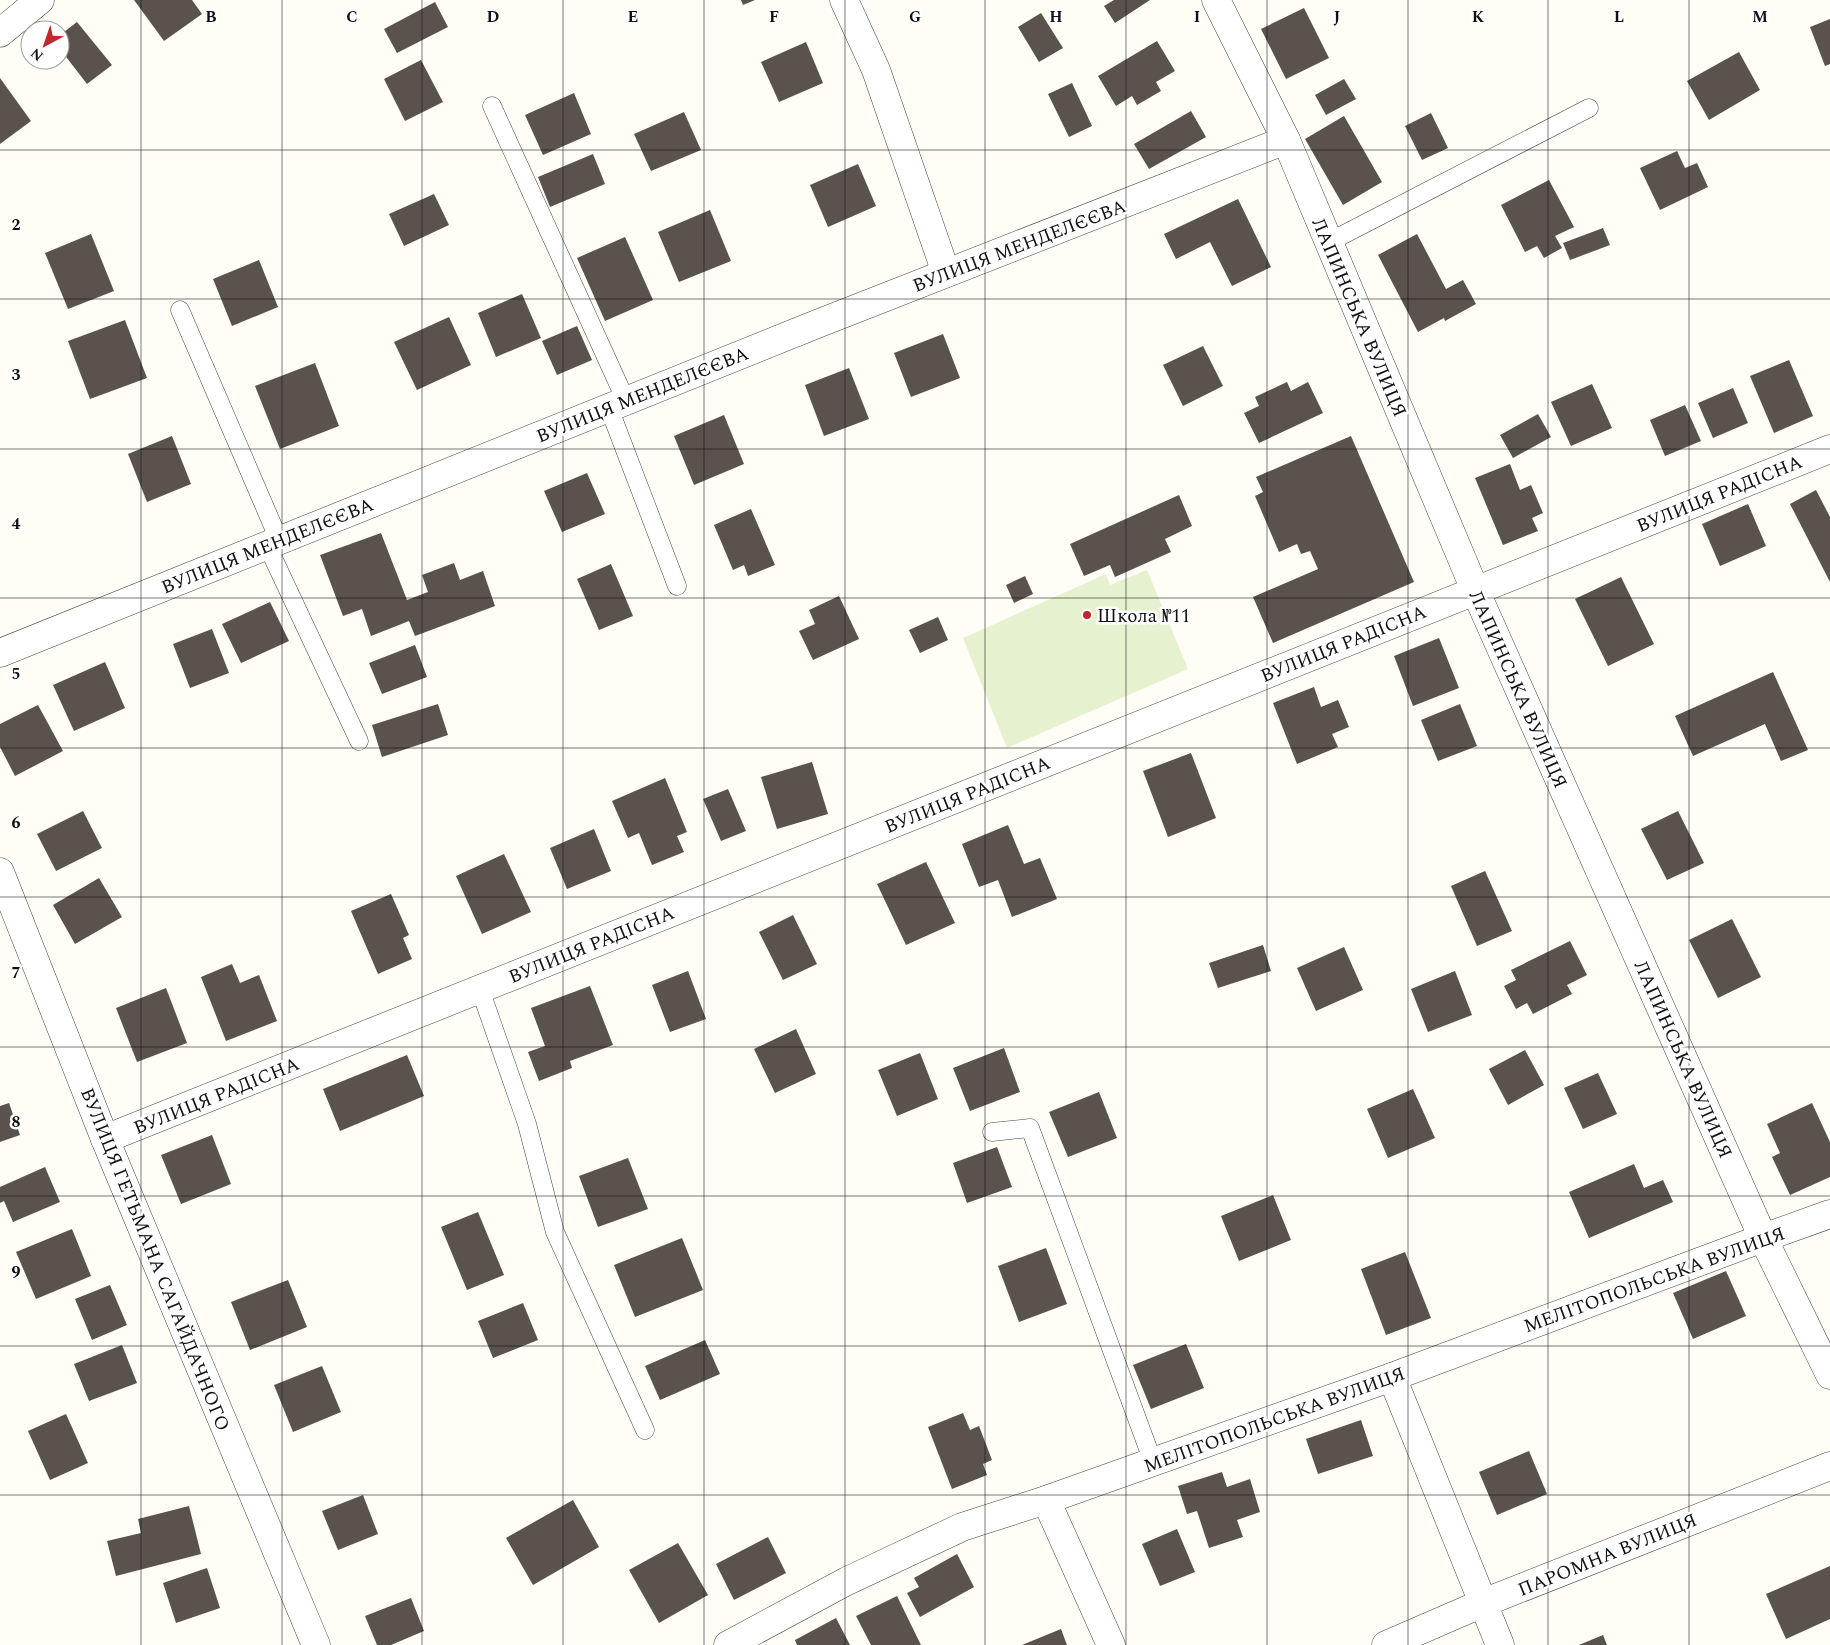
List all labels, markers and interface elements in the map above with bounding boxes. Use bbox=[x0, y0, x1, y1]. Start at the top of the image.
text: B bbox=[205, 5, 217, 29]
text: C bbox=[346, 5, 358, 29]
text: D bbox=[487, 5, 500, 29]
text: E bbox=[628, 5, 638, 29]
text: F bbox=[769, 5, 779, 29]
text: G bbox=[909, 5, 921, 29]
text: H bbox=[1049, 5, 1063, 29]
text: I bbox=[1194, 5, 1200, 29]
text: J bbox=[1334, 5, 1341, 29]
text: K bbox=[1472, 5, 1485, 29]
text: L bbox=[1614, 5, 1624, 29]
text: M bbox=[1752, 5, 1768, 29]
north arrow bbox=[20, 20, 70, 70]
text: N bbox=[26, 43, 48, 66]
street label: ВУЛИЦЯ МЕНДЕЛЄЄВА bbox=[909, 192, 1130, 301]
text: 2 bbox=[12, 213, 21, 237]
street label: ЛАПИНСЬКА ВУЛИЦЯ bbox=[1303, 213, 1414, 422]
street label: ВУЛИЦЯ МЕНДЕЛЄЄВА bbox=[532, 340, 753, 451]
text: 3 bbox=[12, 363, 21, 387]
street label: ВУЛИЦЯ РАДІСНА bbox=[1632, 448, 1807, 541]
street label: ВУЛИЦЯ МЕНДЕЛЄЄВА bbox=[157, 491, 378, 602]
text: 4 bbox=[12, 512, 21, 536]
street label: ЛАПИНСЬКА ВУЛИЦЯ bbox=[1461, 586, 1574, 793]
street label: ВУЛИЦЯ РАДІСНА bbox=[1256, 598, 1431, 691]
place label: Школа №11 bbox=[1097, 602, 1190, 631]
marker: Школа №11 bbox=[1081, 609, 1093, 621]
text: 5 bbox=[12, 662, 20, 686]
street label: ВУЛИЦЯ РАДІСНА bbox=[880, 749, 1055, 842]
text: 6 bbox=[12, 811, 21, 835]
street label: ВУЛИЦЯ РАДІСНА bbox=[504, 899, 679, 992]
street label: ЛАПИНСЬКА ВУЛИЦЯ bbox=[1626, 956, 1739, 1163]
text: 7 bbox=[12, 961, 21, 985]
street label: ВУЛИЦЯ РАДІСНА bbox=[129, 1050, 304, 1143]
street label: ВУЛИЦЯ ГЕТЬМАНА САГАЙДАЧНОГО bbox=[72, 1083, 237, 1436]
text: 8 bbox=[12, 1110, 21, 1134]
street label: МЕЛІТОПОЛЬСЬКА ВУЛИЦЯ bbox=[1520, 1220, 1789, 1341]
text: 9 bbox=[12, 1260, 21, 1284]
street label: МЕЛІТОПОЛЬСЬКА ВУЛИЦЯ bbox=[1140, 1360, 1409, 1481]
street label: ПАРОМНА ВУЛИЦЯ bbox=[1513, 1506, 1702, 1605]

